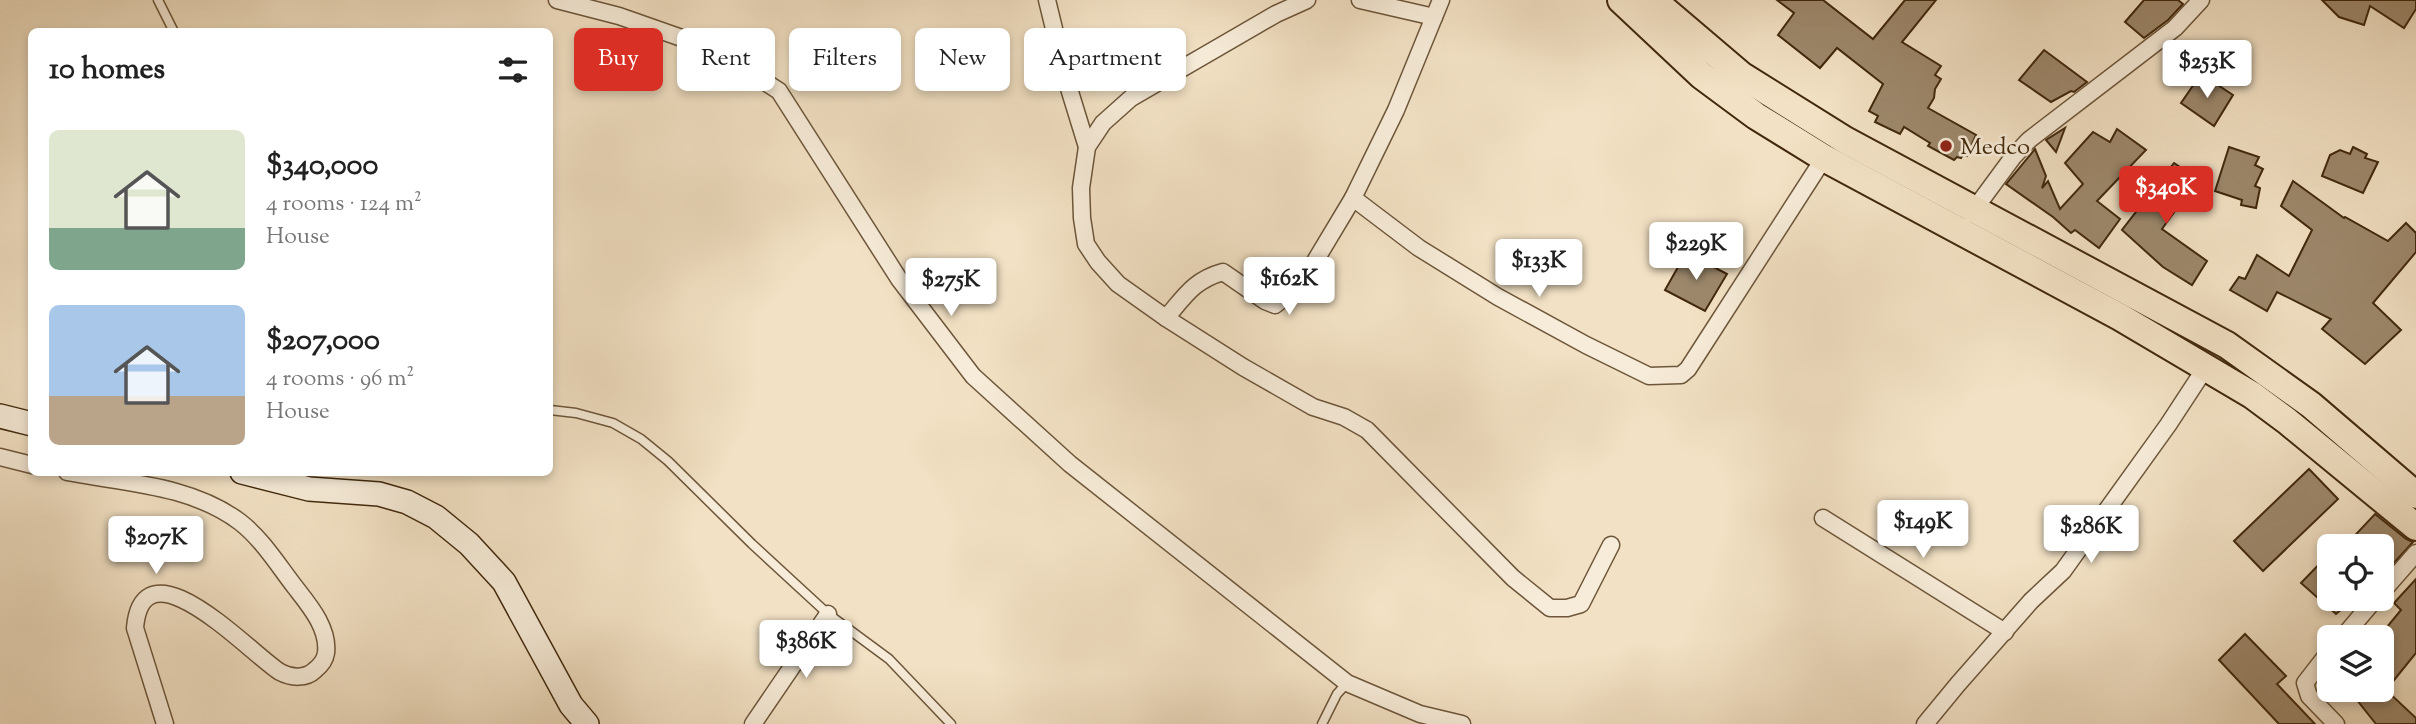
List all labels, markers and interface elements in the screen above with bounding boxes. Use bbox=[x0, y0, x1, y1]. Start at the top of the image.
chip: Buy bbox=[574, 28, 663, 91]
chip: Rent bbox=[677, 28, 775, 91]
chip: Filters bbox=[789, 28, 901, 91]
chip: New bbox=[915, 28, 1010, 91]
chip: Apartment bbox=[1024, 28, 1186, 91]
pin: $253K bbox=[2158, 41, 2256, 100]
text: $253K bbox=[2179, 46, 2235, 79]
text: 10 homes bbox=[49, 49, 165, 92]
icon: filters bbox=[494, 51, 532, 89]
place label: Medco bbox=[1960, 131, 2030, 165]
marker: Medco bbox=[1938, 138, 1954, 154]
text: $340,000 bbox=[266, 145, 378, 188]
icon: home bbox=[105, 158, 189, 242]
pin: $340K bbox=[2117, 166, 2215, 226]
text: $340K bbox=[2135, 172, 2197, 205]
text: 4 rooms · 124 m² bbox=[266, 188, 422, 221]
text: House bbox=[266, 221, 330, 254]
pin: $229K bbox=[1647, 222, 1745, 282]
text: $229K bbox=[1665, 228, 1727, 261]
pin: $133K bbox=[1490, 240, 1588, 299]
text: $133K bbox=[1511, 245, 1567, 278]
pin: $275K bbox=[902, 258, 1000, 318]
pin: $162K bbox=[1240, 258, 1338, 317]
text: $162K bbox=[1260, 263, 1318, 296]
text: $275K bbox=[921, 264, 981, 297]
text: $207,000 bbox=[266, 320, 380, 363]
icon: home bbox=[105, 333, 189, 417]
text: 4 rooms · 96 m² bbox=[266, 363, 414, 396]
text: House bbox=[266, 396, 330, 429]
pin: $149K bbox=[1874, 500, 1972, 560]
pin: $286K bbox=[2042, 505, 2140, 565]
text: $149K bbox=[1893, 506, 1953, 539]
text: $286K bbox=[2060, 511, 2122, 544]
pin: $207K bbox=[107, 516, 205, 576]
text: $207K bbox=[124, 522, 188, 555]
map controls bbox=[2317, 534, 2394, 702]
button: locate bbox=[2317, 534, 2394, 611]
pin: $386K bbox=[757, 620, 855, 680]
button: layers bbox=[2317, 625, 2394, 702]
text: $386K bbox=[775, 626, 837, 659]

